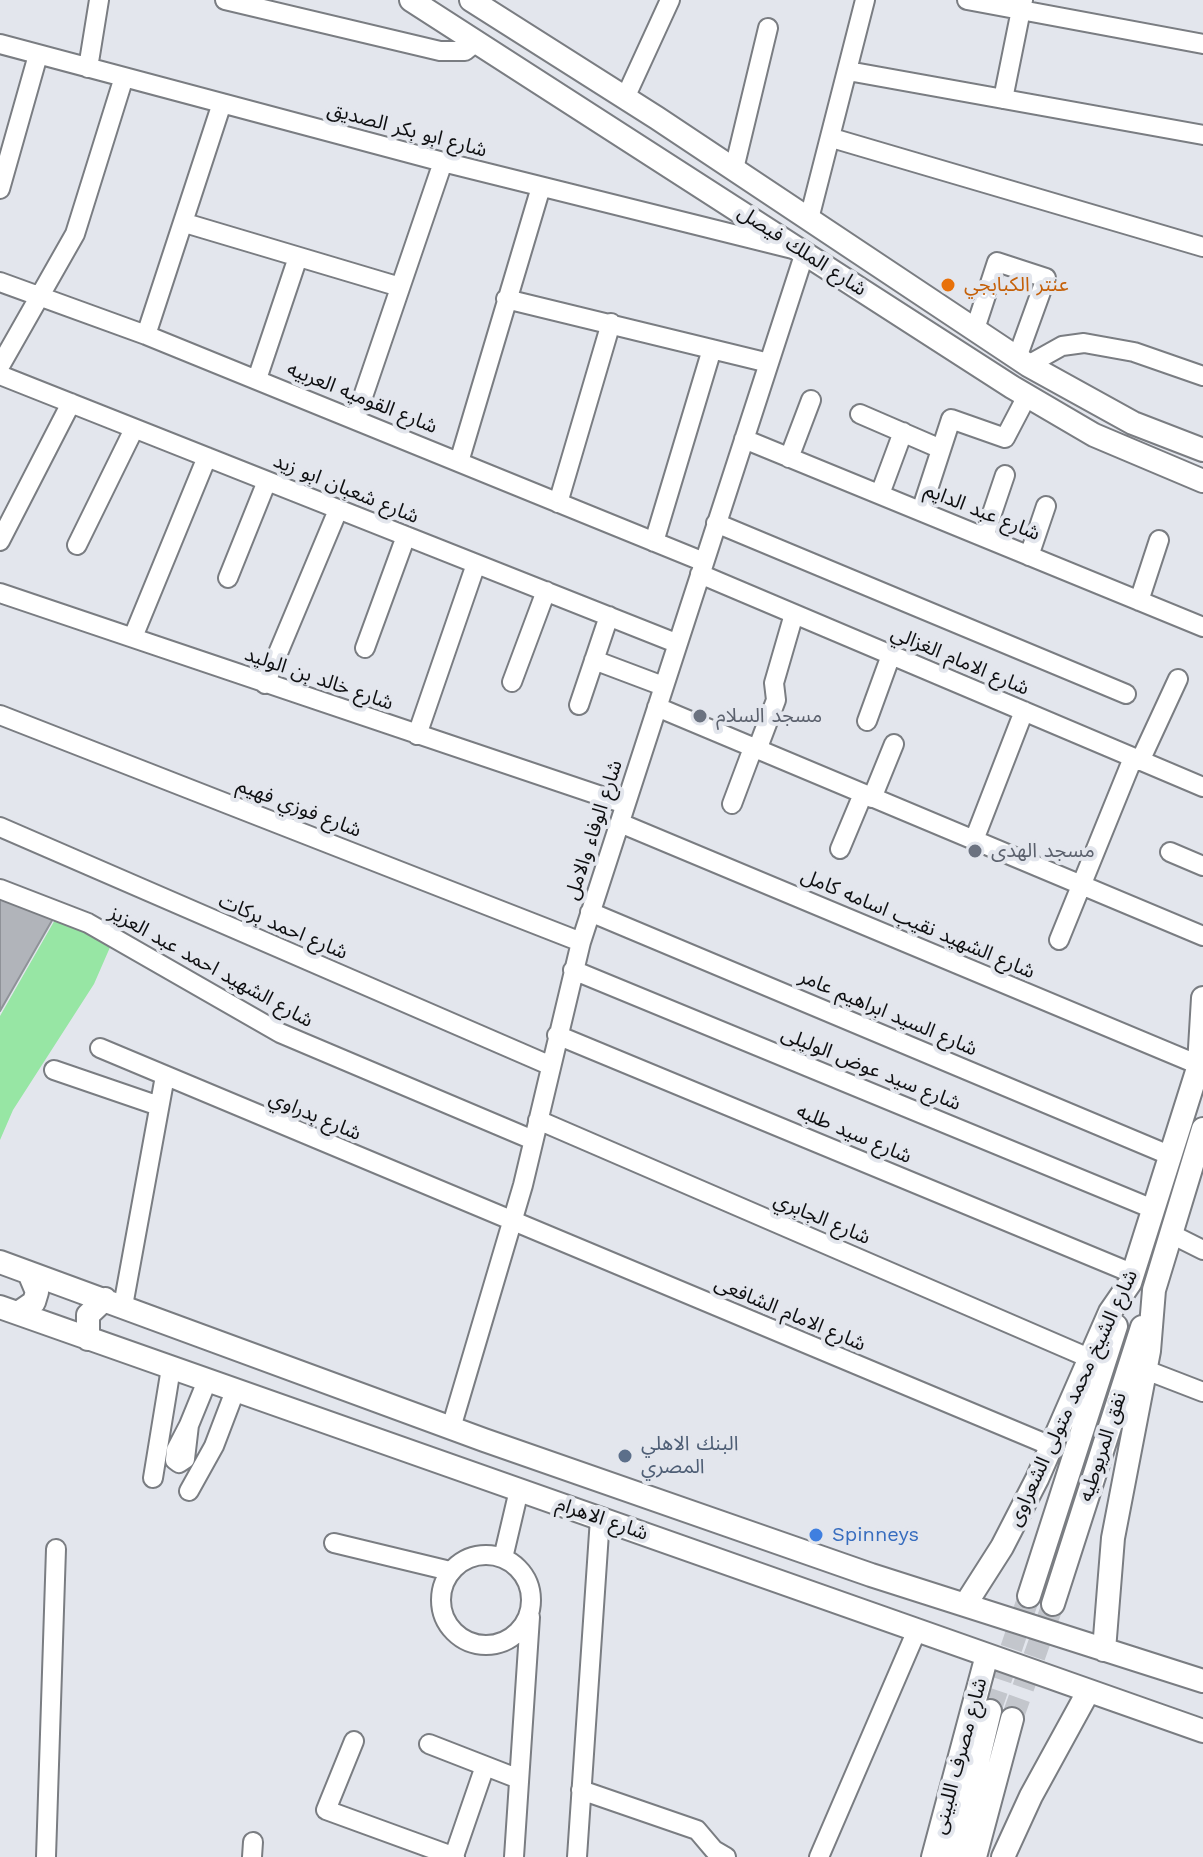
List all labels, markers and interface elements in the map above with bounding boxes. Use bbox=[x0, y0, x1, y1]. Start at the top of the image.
street label: شارع ابو بكر الصديق bbox=[325, 97, 489, 163]
street label: شارع الملك فيصل bbox=[733, 200, 871, 302]
place label: عنتر الكبابجي bbox=[964, 273, 1069, 297]
marker: عنتر الكبابجي bbox=[939, 276, 957, 294]
street label: شارع القوميه العربيه bbox=[283, 357, 441, 439]
street label: شارع شعبان ابو زيد bbox=[270, 449, 422, 529]
street label: شارع عبد الدايم bbox=[921, 478, 1043, 546]
street label: شارع الامام الغزالي bbox=[887, 621, 1033, 701]
street label: شارع خالد بن الوليد bbox=[242, 642, 396, 716]
place label: مسجد السلام bbox=[716, 704, 822, 728]
marker: مسجد السلام bbox=[691, 707, 709, 725]
street label: شارع الوفاء والامل bbox=[560, 757, 628, 903]
street label: شارع فوزي فهيم bbox=[233, 773, 365, 843]
place label: مسجد الهدى bbox=[991, 839, 1095, 863]
marker: مسجد الهدى bbox=[966, 842, 984, 860]
street label: شارع الشهيد نقيب اسامه كامل bbox=[797, 864, 1039, 984]
street label: شارع احمد بركات bbox=[215, 889, 351, 965]
street label: شارع الشهيد احمد عبد العزيز bbox=[105, 901, 317, 1033]
street label: شارع السيد ابراهيم عامر bbox=[795, 965, 981, 1061]
street label: شارع سيد عوض الوليلى bbox=[778, 1022, 964, 1116]
street label: شارع بدراوي bbox=[265, 1086, 365, 1146]
street label: شارع سيد طلبه bbox=[793, 1099, 915, 1169]
street label: شارع الجابري bbox=[770, 1188, 874, 1250]
street label: شارع الشيخ محمد متولى الشعراوى bbox=[1003, 1266, 1143, 1530]
street label: شارع الامام الشافعى bbox=[711, 1271, 869, 1357]
street label: نفق المريوطيه bbox=[1074, 1389, 1132, 1505]
place label: البنك الاهلي المصري bbox=[641, 1432, 739, 1479]
marker: البنك الاهلي المصري bbox=[616, 1447, 634, 1465]
street label: شارع الاهرام bbox=[553, 1492, 651, 1546]
place label: Spinneys bbox=[832, 1523, 919, 1547]
marker: Spinneys bbox=[807, 1526, 825, 1544]
street label: شارع مصرف اللبينى bbox=[928, 1675, 992, 1837]

